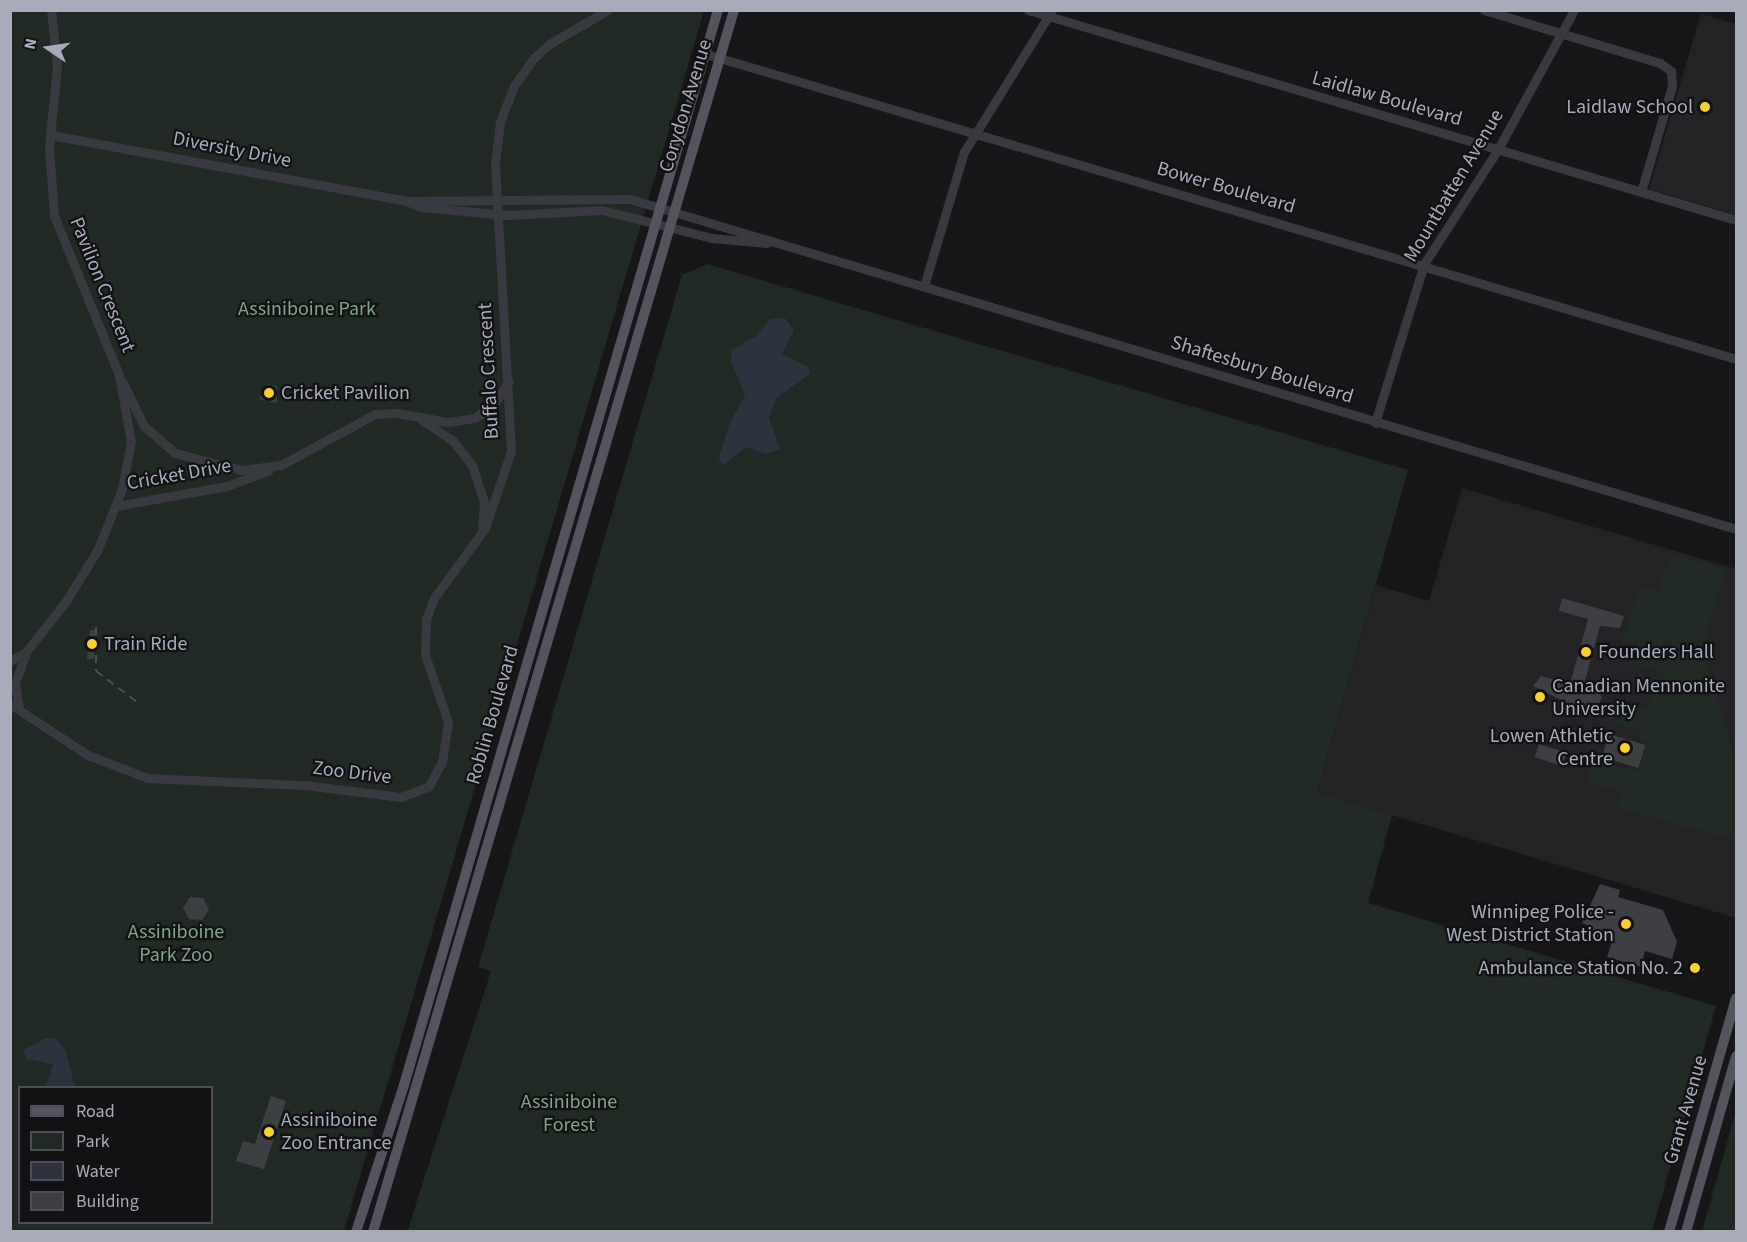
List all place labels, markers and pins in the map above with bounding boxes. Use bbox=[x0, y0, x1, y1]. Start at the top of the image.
place label: Laidlaw School bbox=[1566, 95, 1693, 119]
marker: Laidlaw School bbox=[1698, 100, 1712, 114]
place label: Cricket Pavilion bbox=[281, 381, 410, 405]
marker: Cricket Pavilion bbox=[262, 386, 276, 400]
place label: Train Ride bbox=[104, 632, 188, 656]
marker: Train Ride bbox=[85, 637, 99, 651]
place label: Founders Hall bbox=[1598, 640, 1714, 664]
marker: Founders Hall bbox=[1579, 645, 1593, 659]
place label: Canadian Mennonite University bbox=[1552, 674, 1725, 721]
marker: Canadian Mennonite University bbox=[1533, 690, 1547, 704]
place label: Lowen Athletic Centre bbox=[1490, 724, 1613, 771]
marker: Lowen Athletic Centre bbox=[1618, 741, 1632, 755]
place label: Winnipeg Police - West District Station bbox=[1446, 900, 1614, 947]
marker: Winnipeg Police - West District Station bbox=[1619, 917, 1633, 931]
place label: Ambulance Station No. 2 bbox=[1479, 956, 1683, 980]
marker: Ambulance Station No. 2 bbox=[1688, 961, 1702, 975]
place label: Assiniboine Zoo Entrance bbox=[281, 1108, 391, 1155]
marker: Assiniboine Zoo Entrance bbox=[262, 1125, 276, 1139]

